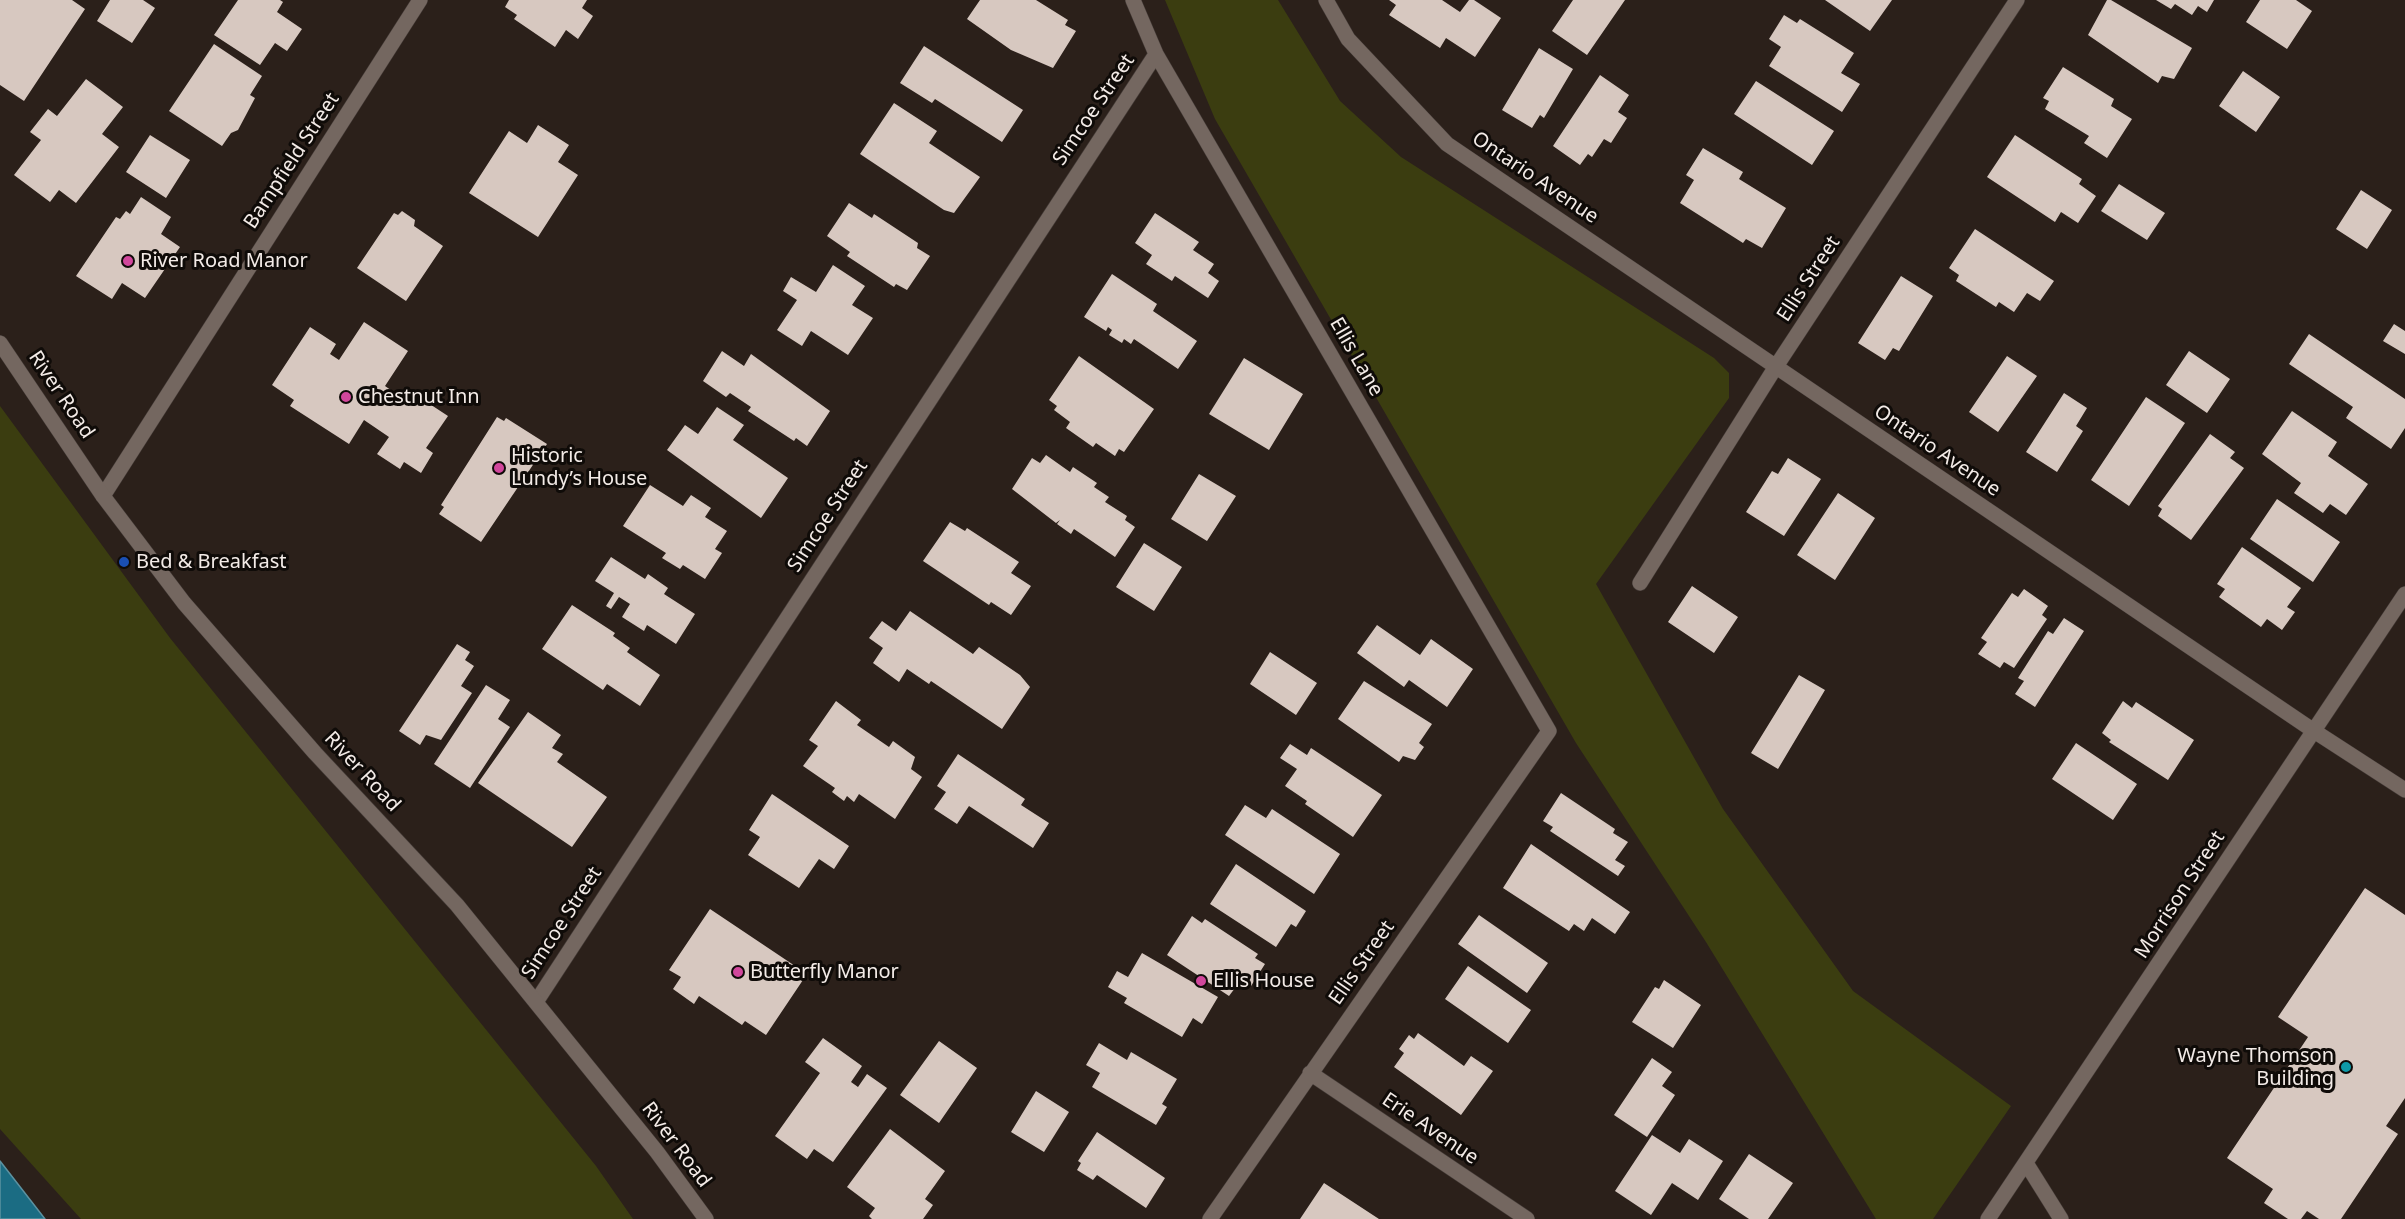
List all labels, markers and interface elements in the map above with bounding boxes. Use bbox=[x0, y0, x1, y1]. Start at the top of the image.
street label: Simcoe Street bbox=[1048, 50, 1140, 170]
street label: Bampfield Street bbox=[239, 89, 345, 233]
street label: Ontario Avenue bbox=[1467, 127, 1603, 229]
street label: Ellis Street bbox=[1772, 232, 1846, 326]
place label: River Road Manor bbox=[140, 249, 308, 273]
marker: River Road Manor bbox=[121, 254, 135, 268]
street label: Ellis Lane bbox=[1324, 313, 1388, 401]
street label: River Road bbox=[23, 347, 99, 443]
place label: Chestnut Inn bbox=[358, 385, 480, 409]
marker: Chestnut Inn bbox=[339, 390, 353, 404]
street label: Ontario Avenue bbox=[1869, 400, 2005, 502]
place label: Historic Lundy’s House bbox=[511, 444, 647, 491]
street label: Simcoe Street bbox=[783, 455, 873, 577]
marker: Historic Lundy’s House bbox=[492, 461, 506, 475]
place label: Bed & Breakfast bbox=[136, 550, 287, 574]
marker: Bed & Breakfast bbox=[117, 555, 131, 569]
street label: River Road bbox=[319, 727, 405, 817]
street label: Morrison Street bbox=[2130, 827, 2230, 963]
street label: Simcoe Street bbox=[517, 862, 607, 984]
street label: Ellis Street bbox=[1324, 916, 1400, 1010]
place label: Butterfly Manor bbox=[750, 960, 899, 984]
marker: Butterfly Manor bbox=[731, 965, 745, 979]
place label: Ellis House bbox=[1213, 969, 1315, 993]
marker: Ellis House bbox=[1194, 974, 1208, 988]
place label: Wayne Thomson Building bbox=[2177, 1044, 2334, 1091]
marker: Wayne Thomson Building bbox=[2339, 1060, 2353, 1074]
street label: Erie Avenue bbox=[1377, 1088, 1483, 1170]
street label: River Road bbox=[636, 1098, 716, 1192]

